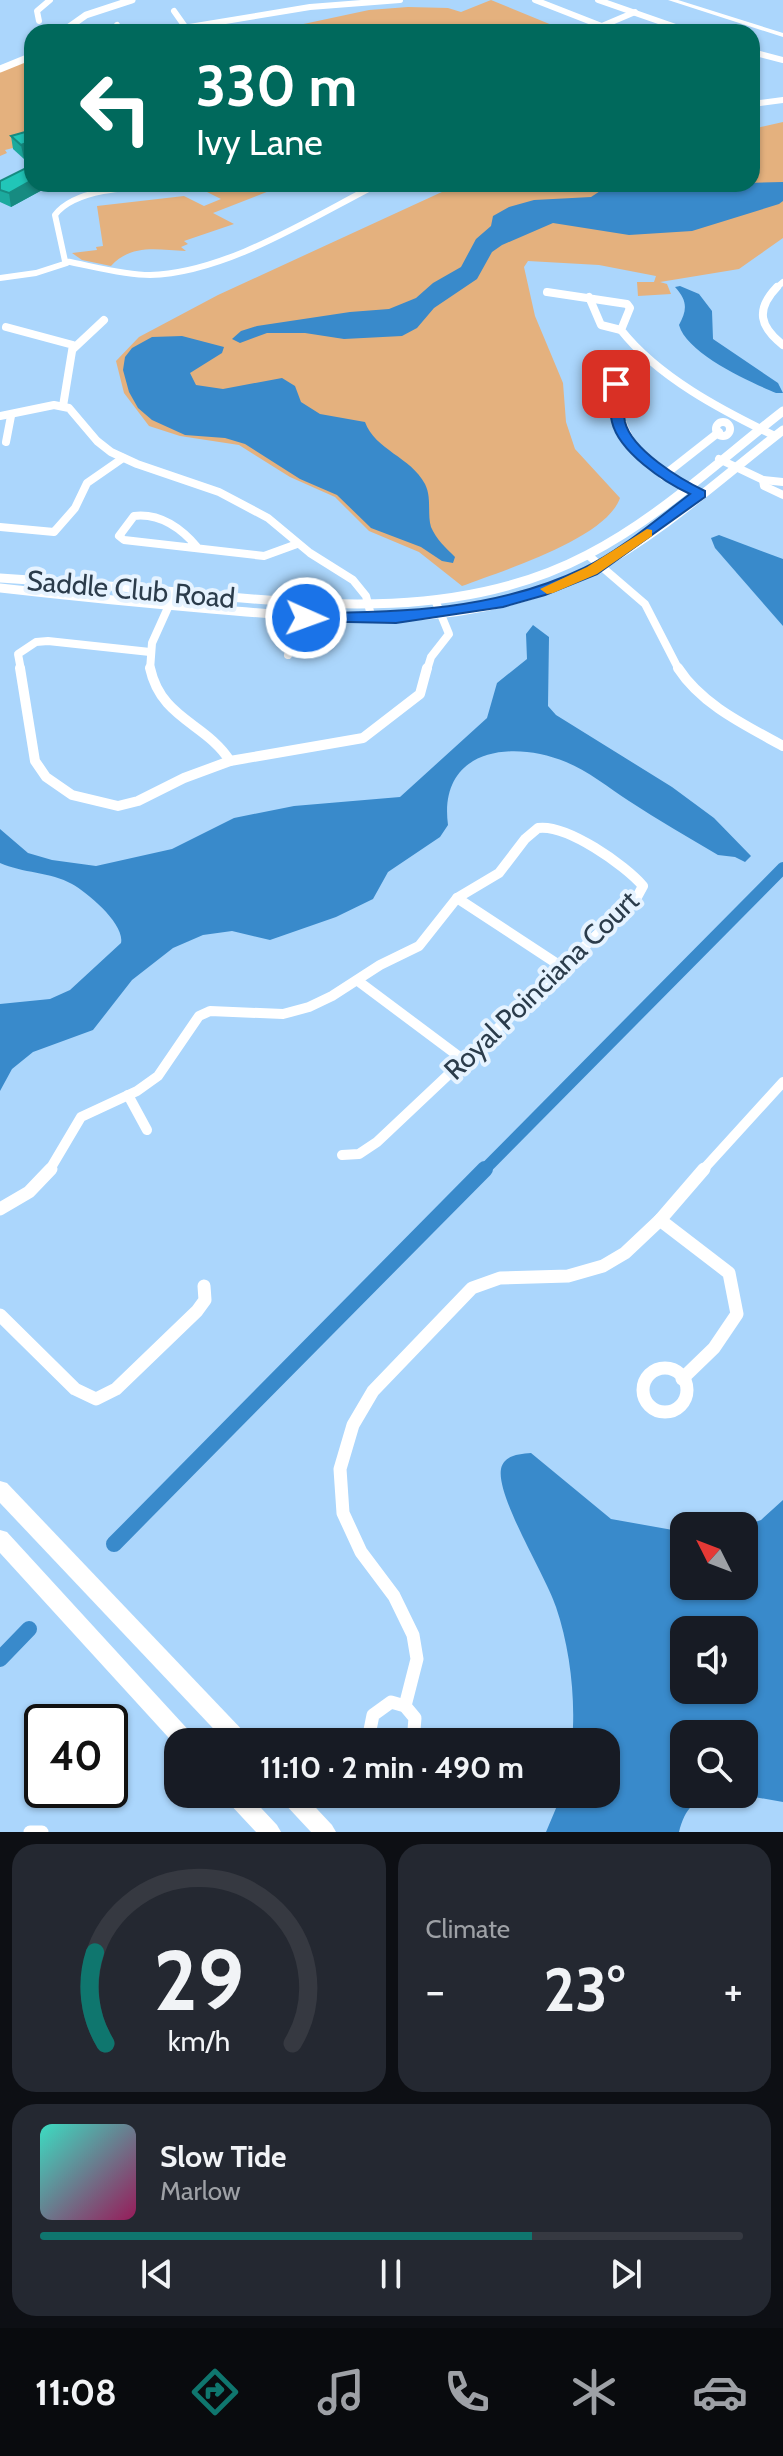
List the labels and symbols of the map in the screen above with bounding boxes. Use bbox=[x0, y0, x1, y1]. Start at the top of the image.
pin bbox=[582, 350, 650, 418]
street label: Saddle Club Road bbox=[25, 563, 237, 615]
position arrow bbox=[264, 576, 348, 660]
street label: Royal Poinciana Court bbox=[437, 883, 645, 1087]
north arrow bbox=[670, 1512, 758, 1600]
speed limit sign: 40 bbox=[24, 1704, 128, 1808]

